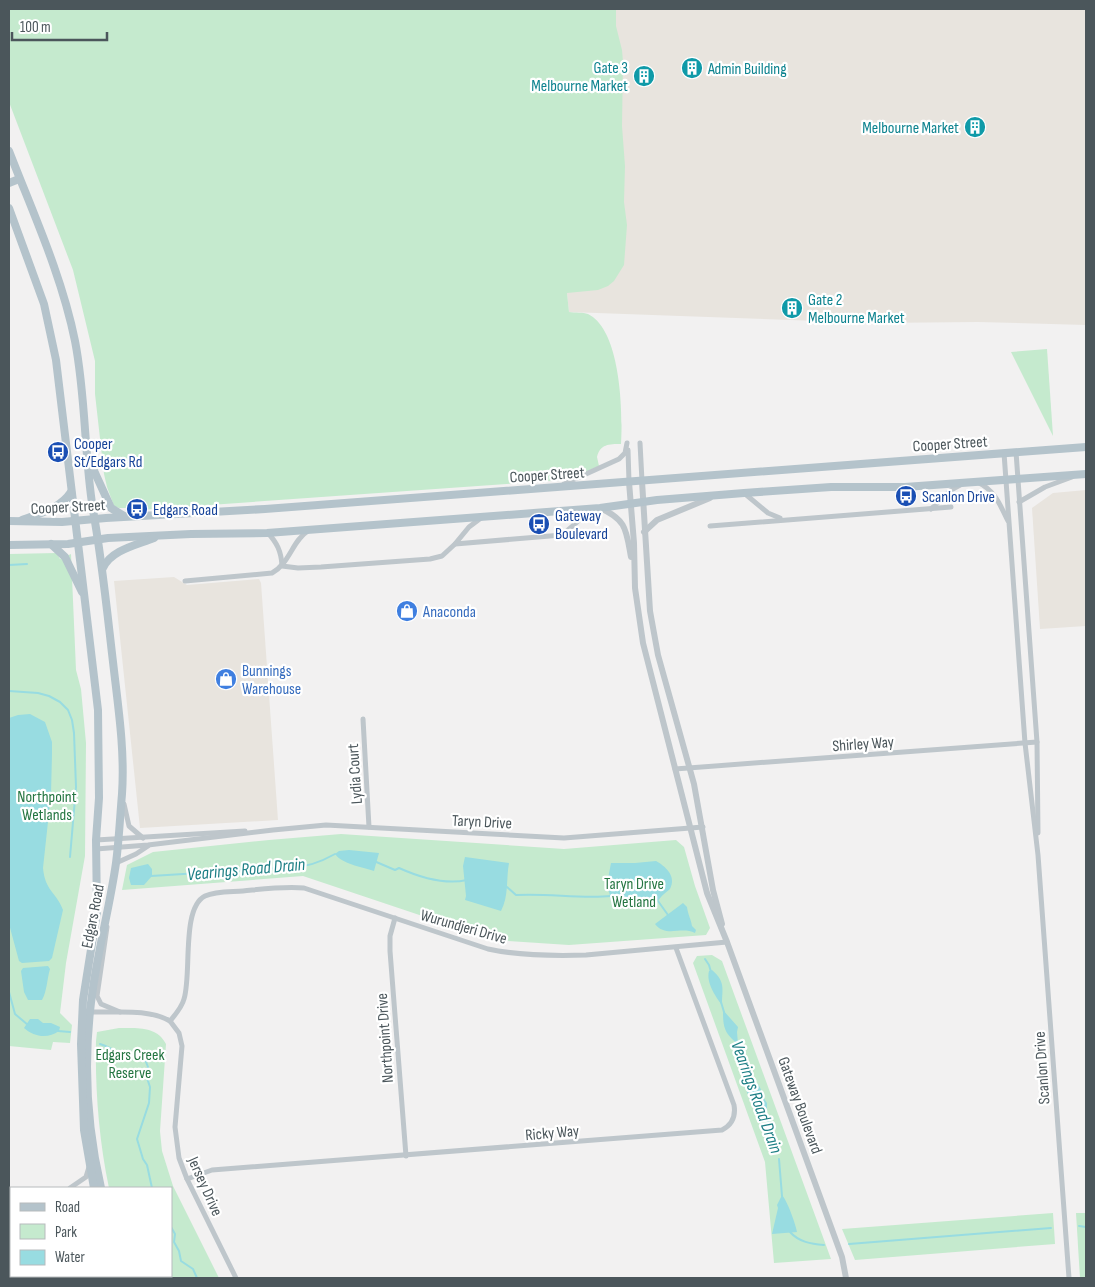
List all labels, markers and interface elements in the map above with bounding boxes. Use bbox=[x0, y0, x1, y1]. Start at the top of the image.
scale bar bbox=[12, 10, 108, 42]
text: 100 m bbox=[20, 18, 51, 37]
building icon: Admin Building bbox=[680, 56, 704, 80]
place label: Gate 3 Melbourne Market bbox=[531, 59, 628, 96]
place label: Admin Building bbox=[707, 60, 787, 79]
building icon: Gate 3 Melbourne Market bbox=[632, 64, 656, 88]
building icon: Melbourne Market bbox=[963, 115, 987, 139]
place label: Melbourne Market bbox=[862, 119, 959, 138]
place label: Gate 2 Melbourne Market bbox=[808, 291, 905, 328]
building icon: Gate 2 Melbourne Market bbox=[780, 296, 804, 320]
street label: Cooper Street bbox=[912, 432, 988, 457]
place label: Cooper St/Edgars Rd bbox=[74, 435, 142, 472]
bus stop icon: Cooper St/Edgars Rd bbox=[46, 440, 70, 464]
street label: Cooper Street bbox=[509, 463, 585, 488]
bus stop icon: Scanlon Drive bbox=[894, 484, 918, 508]
place label: Scanlon Drive bbox=[922, 488, 995, 507]
street label: Cooper Street bbox=[30, 496, 106, 519]
bus stop icon: Edgars Road bbox=[125, 497, 149, 521]
place label: Edgars Road bbox=[153, 501, 218, 520]
place label: Gateway Boulevard bbox=[555, 507, 608, 544]
bus stop icon: Gateway Boulevard bbox=[527, 512, 551, 536]
shop icon: Anaconda bbox=[395, 599, 419, 623]
place label: Anaconda bbox=[422, 603, 476, 622]
place label: Bunnings Warehouse bbox=[242, 662, 301, 699]
shop icon: Bunnings Warehouse bbox=[214, 667, 238, 691]
street label: Shirley Way bbox=[832, 733, 894, 756]
street label: Lydia Court bbox=[344, 743, 367, 805]
park label: Northpoint Wetlands bbox=[17, 788, 77, 825]
street label: Taryn Drive bbox=[452, 811, 512, 834]
water label: Vearings Road Drain bbox=[186, 854, 306, 885]
park label: Taryn Drive Wetland bbox=[604, 875, 664, 912]
street label: Edgars Road bbox=[78, 883, 109, 950]
street label: Wurundjeri Drive bbox=[418, 906, 509, 949]
street label: Northpoint Drive bbox=[373, 992, 398, 1083]
street label: Scanlon Drive bbox=[1030, 1031, 1055, 1105]
water label: Vearings Road Drain bbox=[726, 1038, 787, 1157]
park label: Edgars Creek Reserve bbox=[95, 1046, 165, 1083]
street label: Gateway Boulevard bbox=[773, 1055, 826, 1157]
street label: Ricky Way bbox=[524, 1122, 580, 1145]
street label: Jersey Drive bbox=[183, 1153, 226, 1219]
legend bbox=[10, 1187, 172, 1277]
text: Road bbox=[55, 1198, 80, 1217]
text: Park bbox=[55, 1223, 77, 1242]
text: Water bbox=[55, 1248, 86, 1267]

